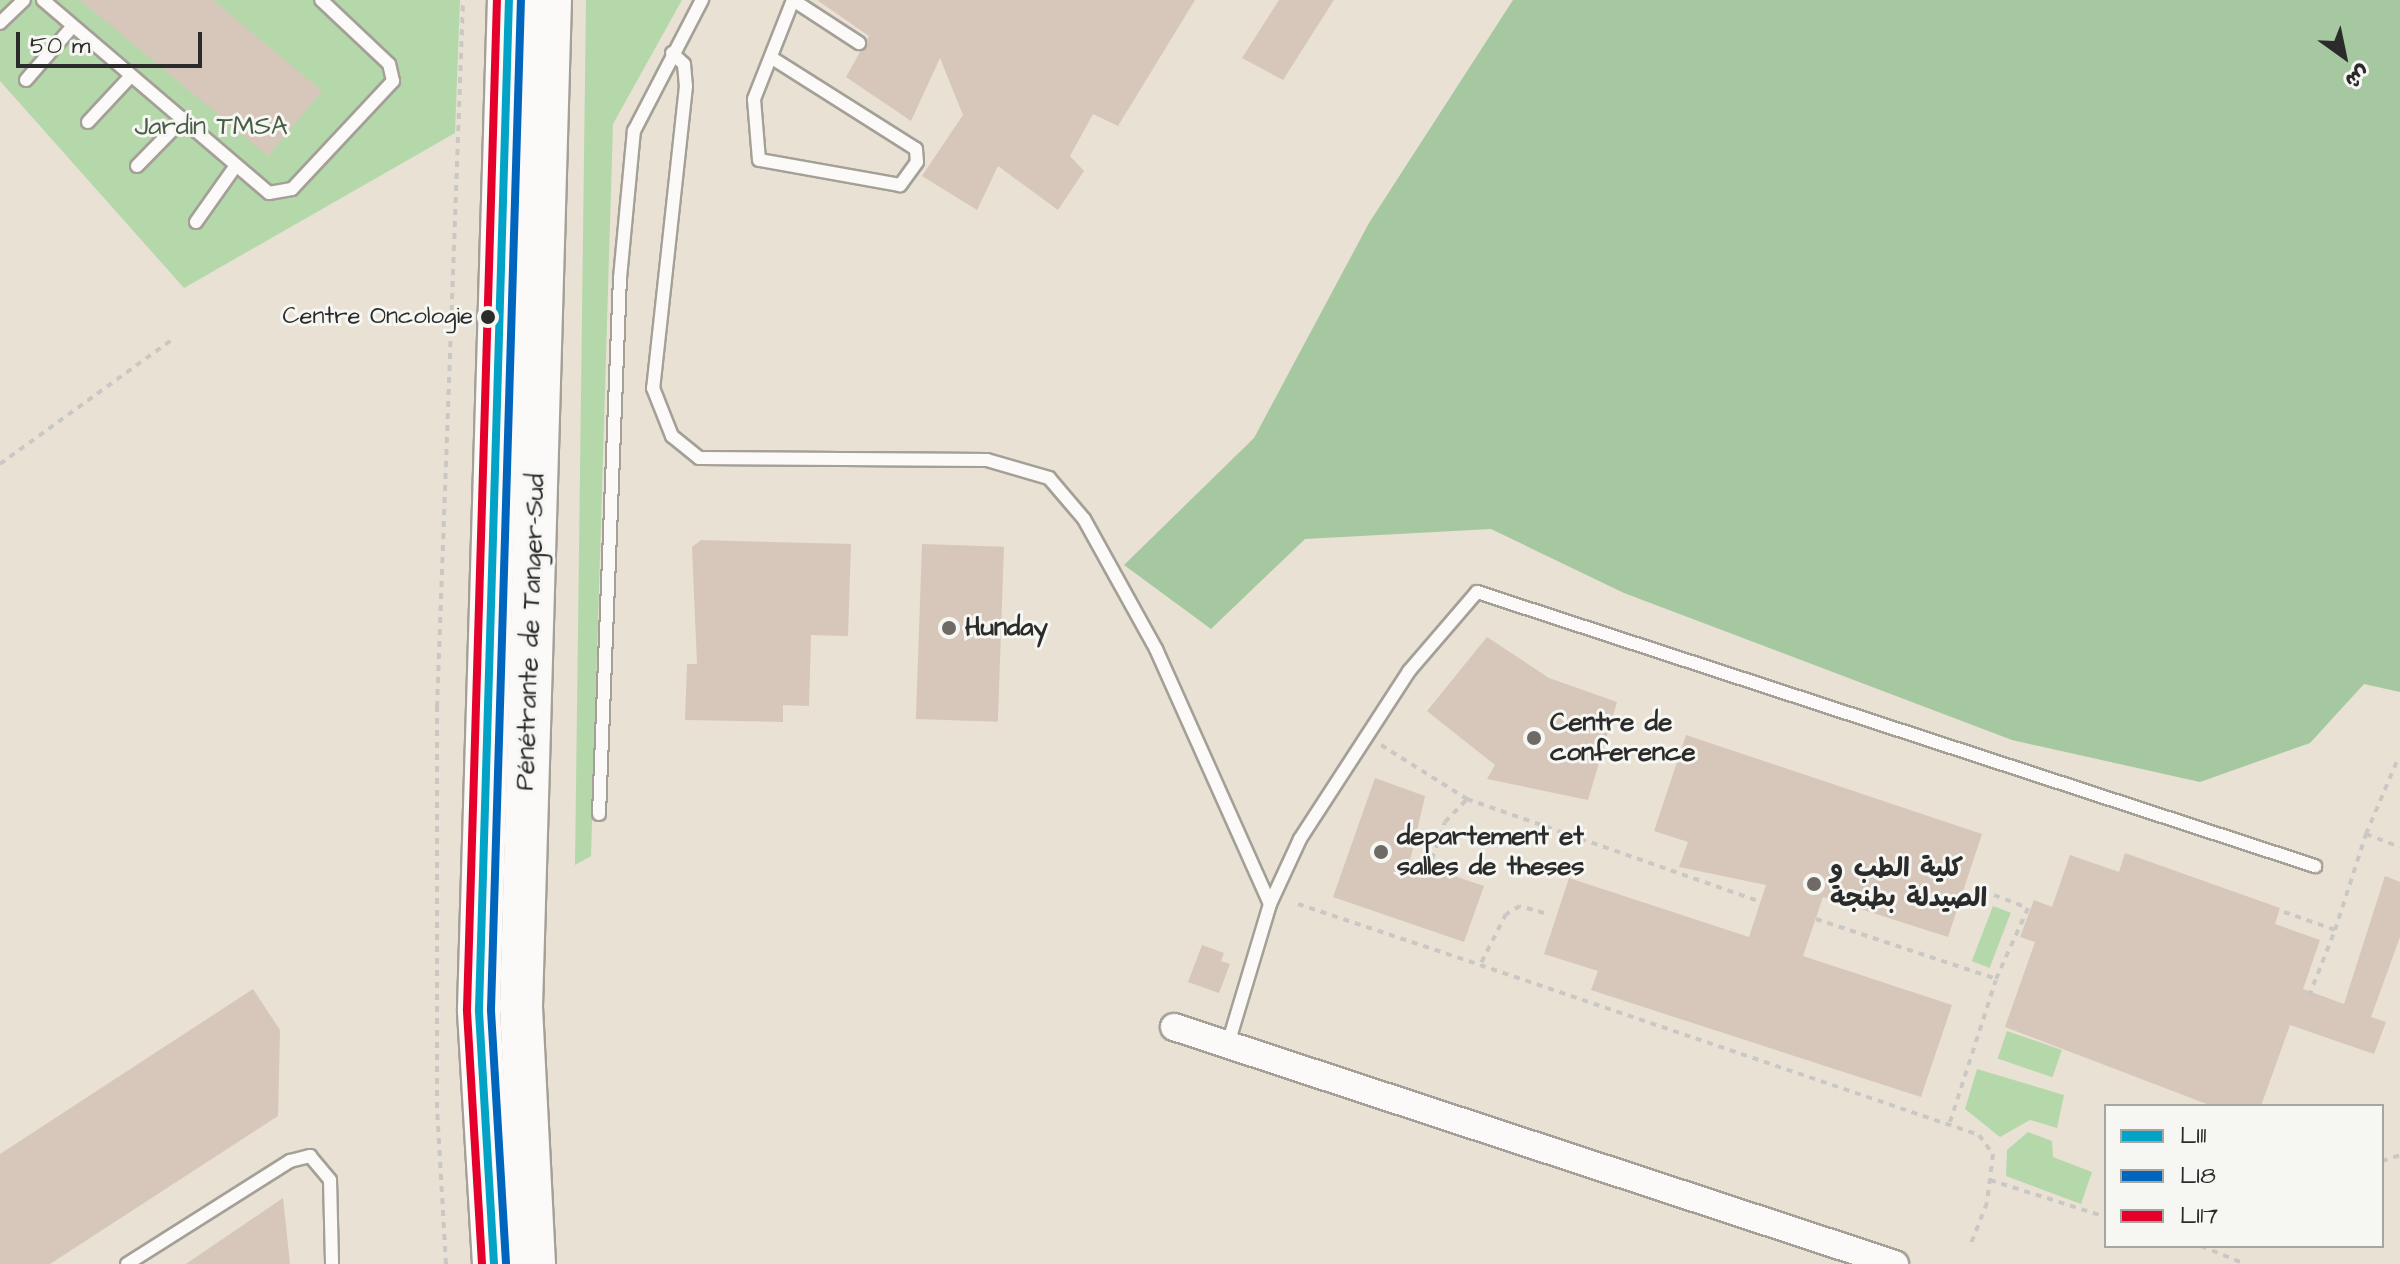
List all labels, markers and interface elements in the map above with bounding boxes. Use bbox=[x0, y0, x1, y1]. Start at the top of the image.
scale bar bbox=[20, 16, 206, 66]
north arrow bbox=[2304, 16, 2384, 96]
text: 50 m bbox=[30, 29, 90, 63]
text: ش bbox=[2339, 57, 2376, 96]
park label: Jardin TMSA bbox=[134, 111, 288, 143]
place label: Centre Oncologie bbox=[282, 303, 473, 331]
marker: Centre Oncologie bbox=[480, 309, 496, 325]
street label: Pénétrante de Tanger-Sud bbox=[510, 473, 552, 791]
place label: Hunday bbox=[965, 612, 1048, 644]
marker: Hunday bbox=[940, 619, 958, 637]
place label: Centre de conference bbox=[1550, 707, 1696, 768]
marker: Centre de conference bbox=[1525, 729, 1543, 747]
place label: departement et salles de theses bbox=[1397, 821, 1584, 882]
marker: departement et salles de theses bbox=[1372, 843, 1390, 861]
place label: كلية الطب و الصيدلة بطنجة bbox=[1830, 853, 1987, 914]
marker: كلية الطب و الصيدلة بطنجة bbox=[1805, 875, 1823, 893]
legend bbox=[2104, 1104, 2384, 1248]
text: LI11 bbox=[2180, 1119, 2206, 1153]
text: LI8 bbox=[2180, 1159, 2216, 1193]
text: LI17 bbox=[2180, 1199, 2218, 1233]

